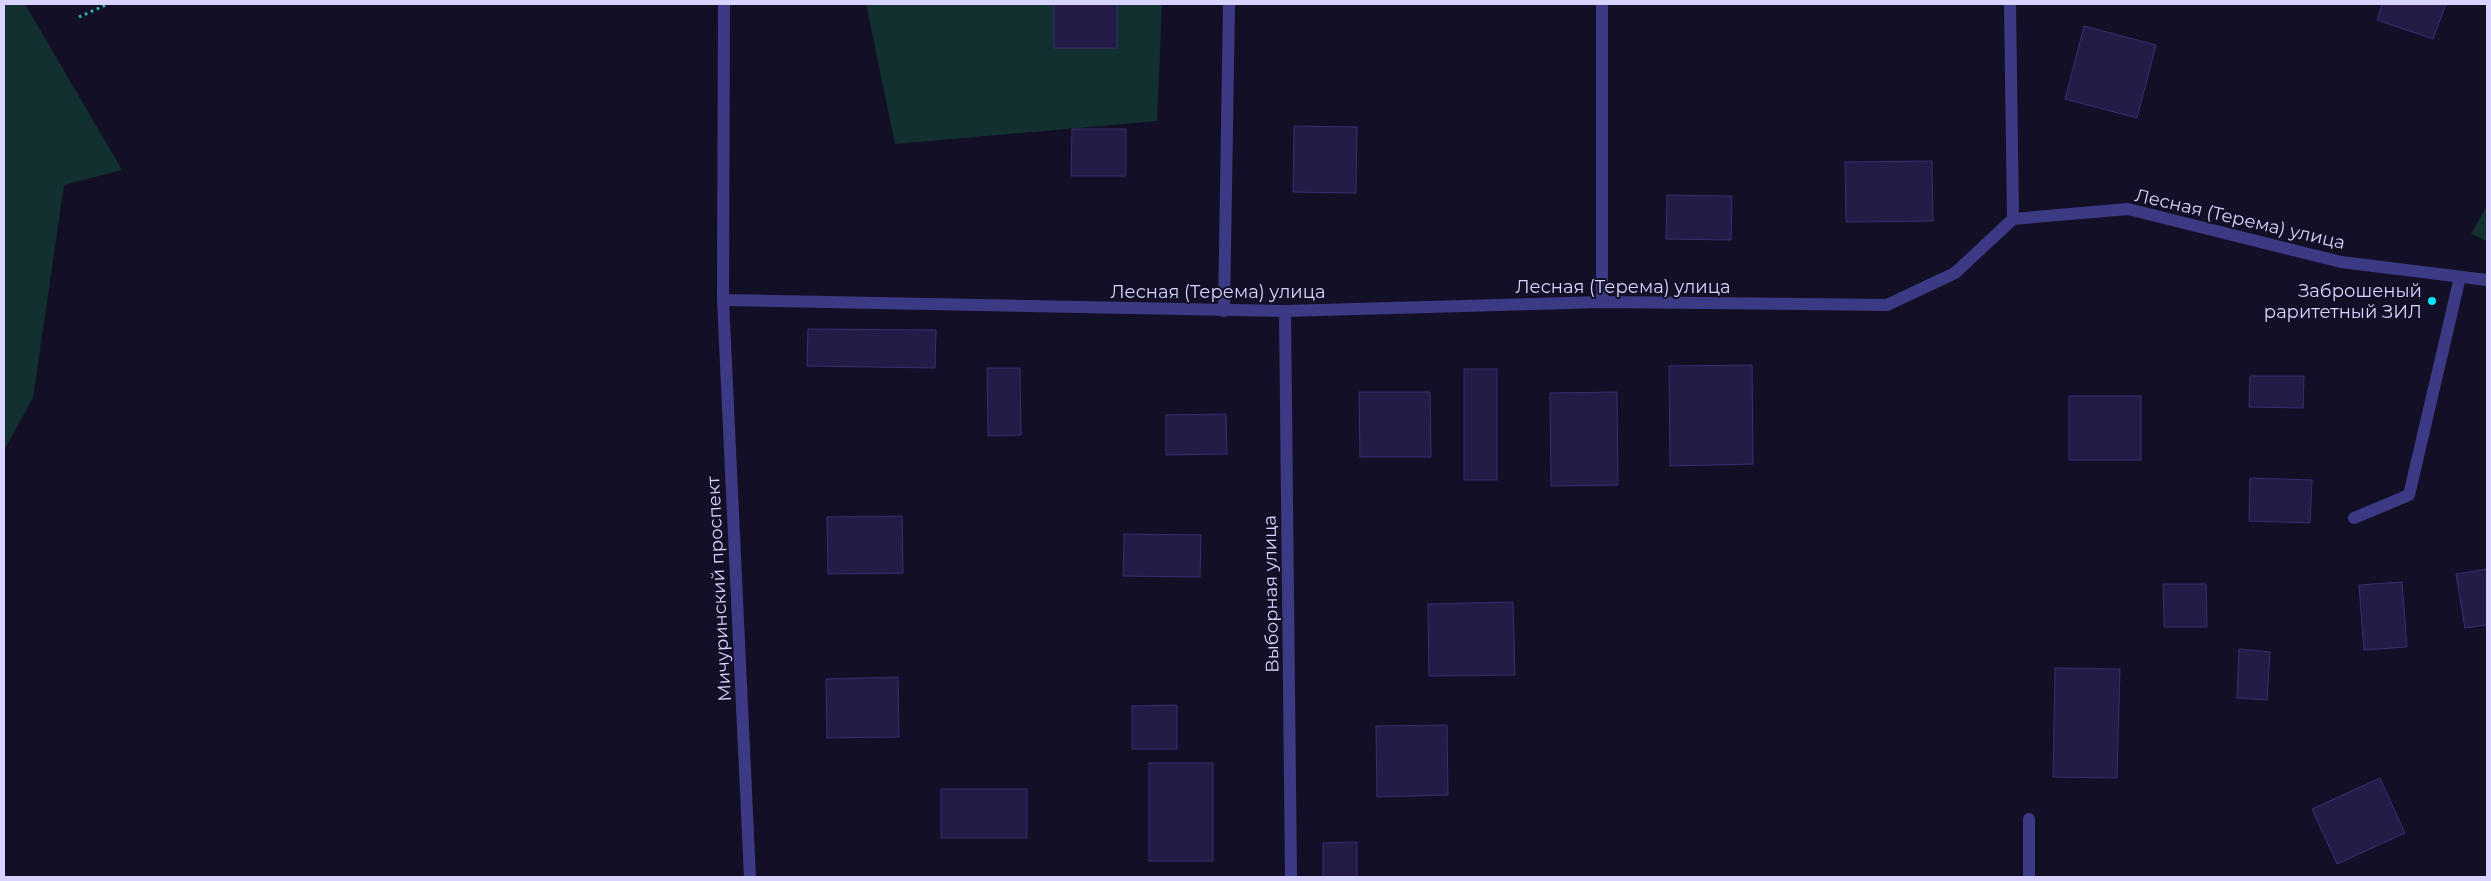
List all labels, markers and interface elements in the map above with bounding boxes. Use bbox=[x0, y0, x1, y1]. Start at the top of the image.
street label: Лесная (Терема) улица bbox=[2133, 184, 2347, 254]
street label: Лесная (Терема) улица bbox=[1515, 276, 1731, 298]
place label: Заброшеный раритетный ЗИЛ bbox=[2264, 280, 2422, 323]
street label: Лесная (Терема) улица bbox=[1110, 281, 1326, 303]
marker: Заброшеный раритетный ЗИЛ bbox=[2426, 295, 2438, 307]
street label: Мичуринский проспект bbox=[702, 475, 736, 702]
street label: Выборная улица bbox=[1259, 515, 1283, 673]

